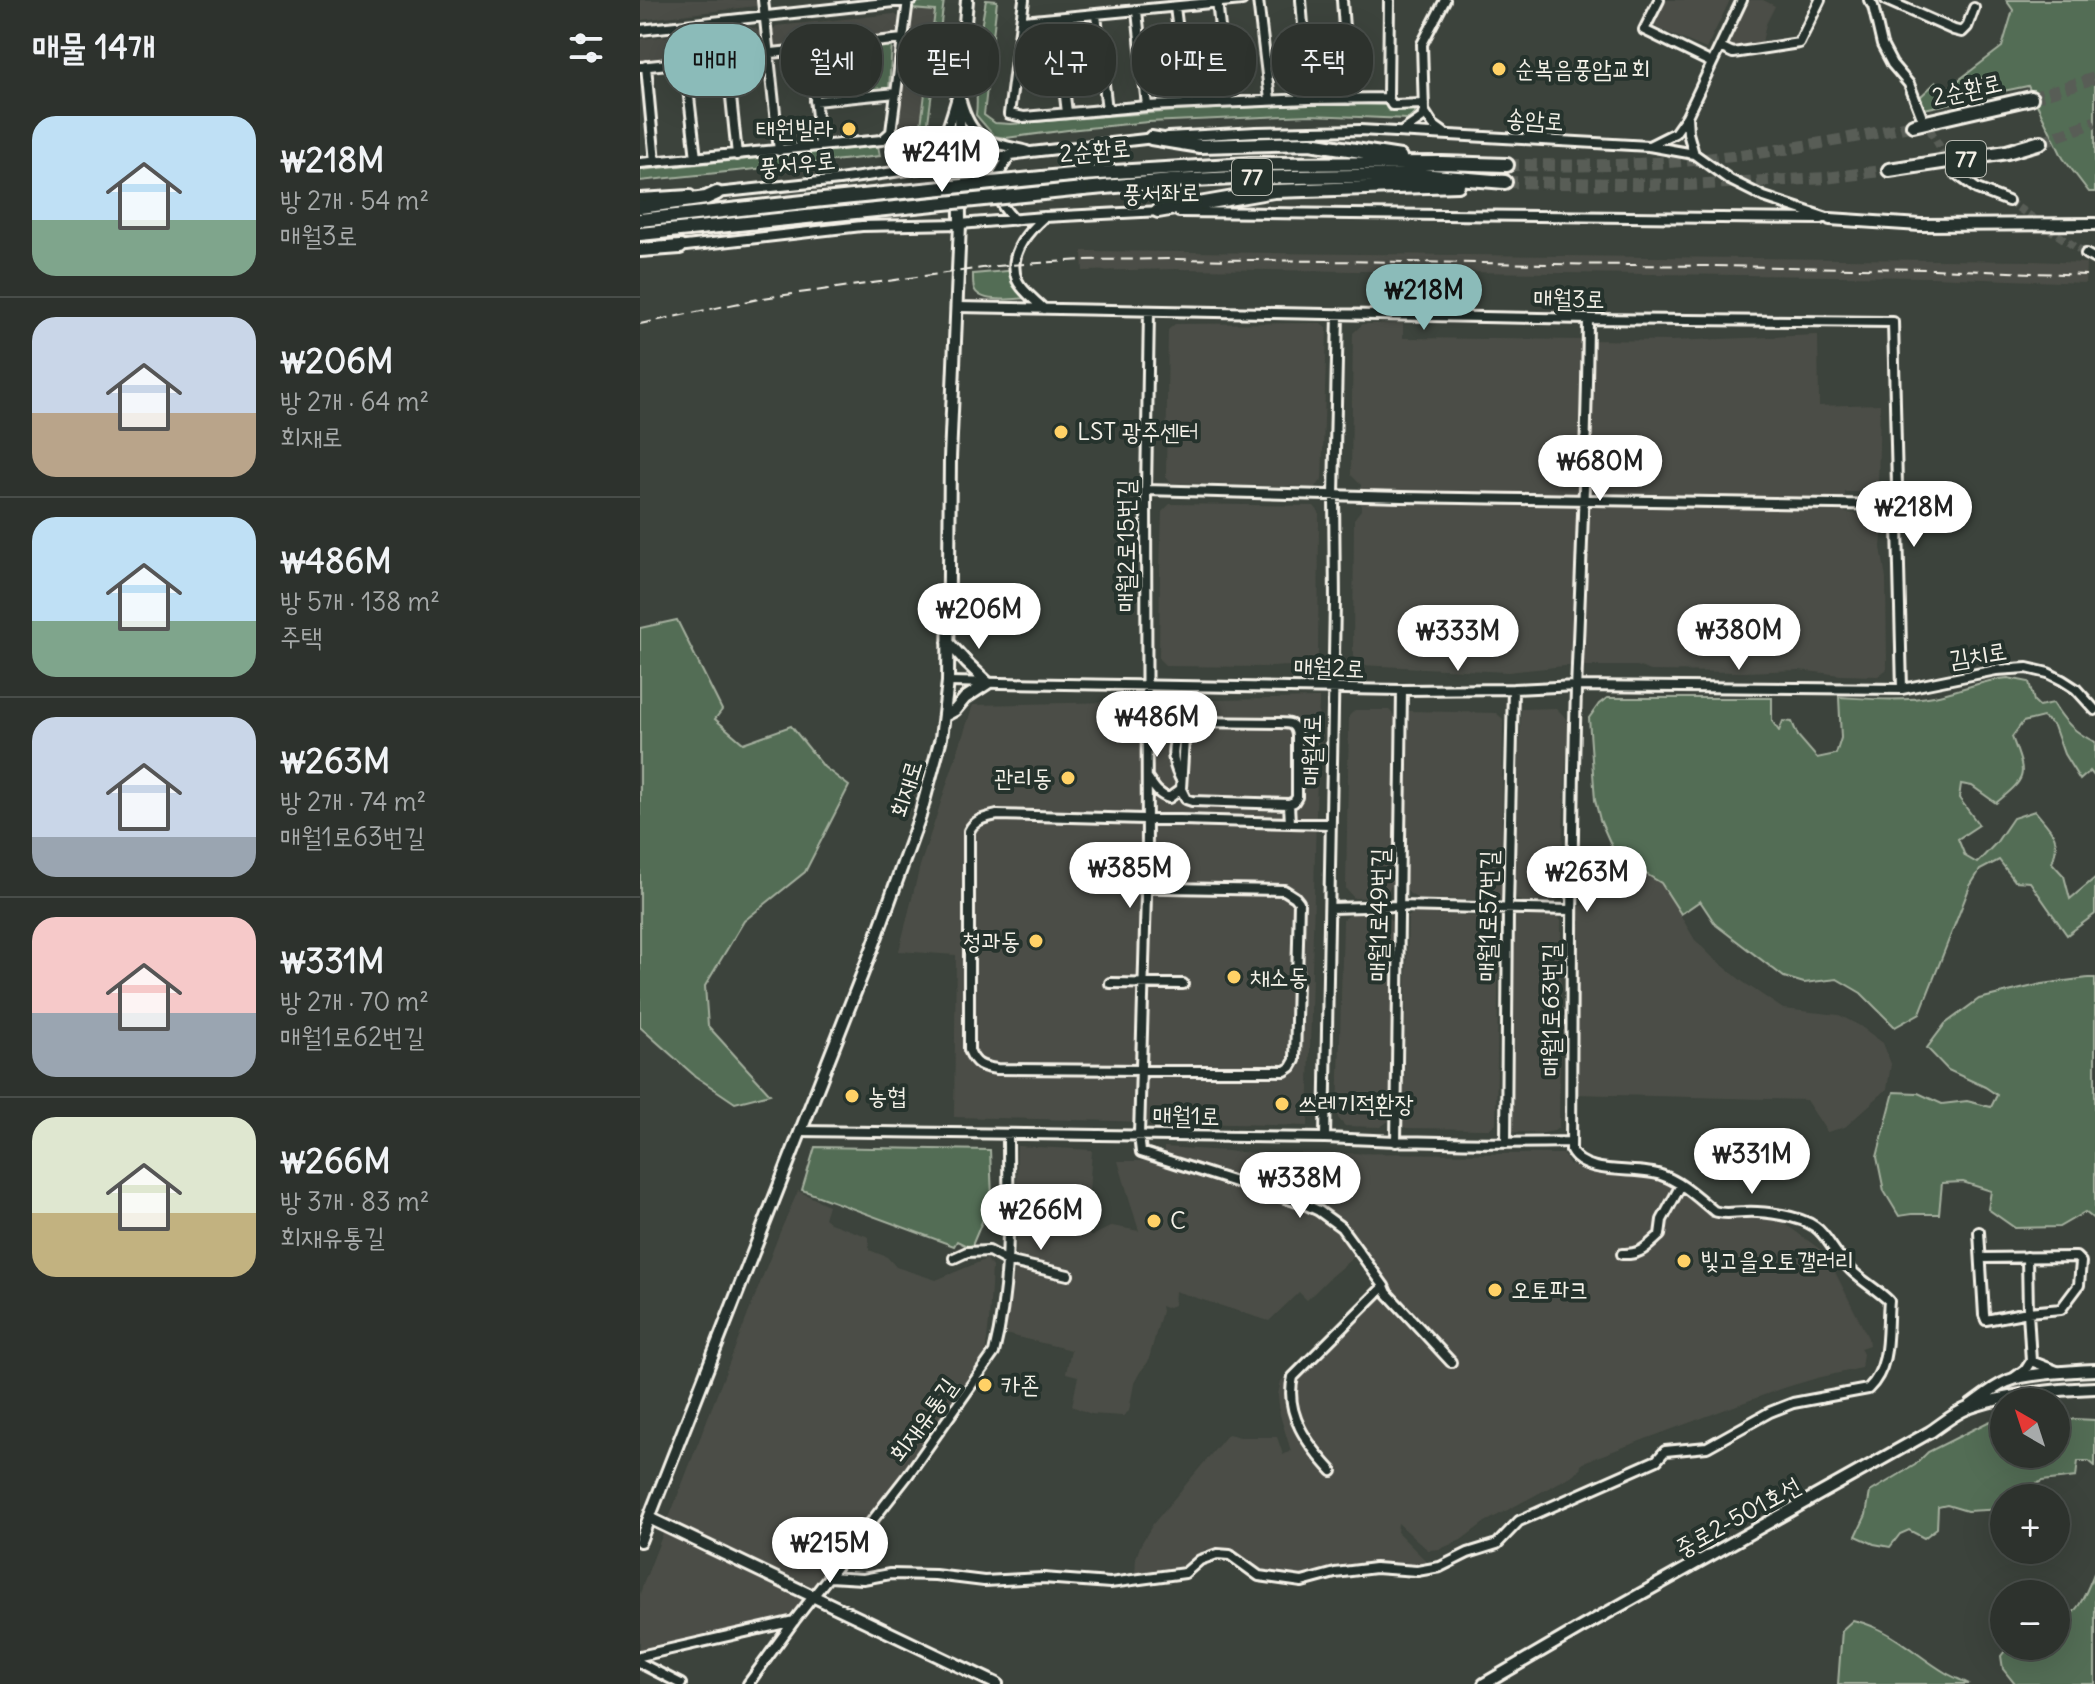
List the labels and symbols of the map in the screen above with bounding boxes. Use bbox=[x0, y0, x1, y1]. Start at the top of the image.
place label: 순복음풍암교회 bbox=[1515, 53, 1650, 83]
marker: 순복음풍암교회 bbox=[1490, 60, 1508, 78]
street label: 2순환로 bbox=[1929, 66, 2005, 112]
street label: 송암로 bbox=[1505, 102, 1565, 136]
place label: 태원빌라 bbox=[756, 113, 833, 143]
marker: 태원빌라 bbox=[840, 120, 858, 138]
pin: ₩241M bbox=[886, 126, 998, 194]
street label: 2순환로 bbox=[1058, 132, 1132, 168]
road number: 77 bbox=[1946, 141, 1986, 177]
street label: 풍서우로 bbox=[757, 144, 837, 182]
road number: 77 bbox=[1232, 159, 1272, 195]
street label: 풍서좌로 bbox=[1122, 176, 1200, 208]
pin: ₩218M bbox=[1368, 264, 1480, 332]
street label: 매월3로 bbox=[1533, 282, 1605, 314]
place label: LST 광주센터 bbox=[1077, 416, 1199, 446]
marker: LST 광주센터 bbox=[1052, 423, 1070, 441]
pin: ₩680M bbox=[1544, 435, 1656, 503]
street label: 매월2로15번길 bbox=[1110, 479, 1140, 613]
pin: ₩218M bbox=[1858, 481, 1970, 549]
pin: ₩206M bbox=[923, 583, 1035, 651]
pin: ₩380M bbox=[1683, 604, 1795, 672]
pin: ₩333M bbox=[1402, 605, 1514, 673]
street label: 김치로 bbox=[1947, 635, 2009, 673]
street label: 매월2로 bbox=[1293, 651, 1365, 683]
pin: ₩486M bbox=[1101, 691, 1213, 759]
street label: 매월4로 bbox=[1295, 714, 1327, 786]
street label: 회재로 bbox=[882, 757, 928, 821]
place label: 관리동 bbox=[994, 762, 1052, 792]
marker: 관리동 bbox=[1059, 769, 1077, 787]
pin: ₩385M bbox=[1074, 842, 1186, 910]
pin: ₩263M bbox=[1531, 846, 1643, 914]
street label: 매월1로49번길 bbox=[1362, 848, 1394, 982]
street label: 매월1로57번길 bbox=[1471, 850, 1503, 982]
place label: 청과동 bbox=[962, 925, 1020, 955]
marker: 청과동 bbox=[1027, 932, 1045, 950]
street label: 매월1로63번길 bbox=[1535, 943, 1565, 1077]
place label: 채소동 bbox=[1250, 961, 1308, 991]
marker: 채소동 bbox=[1225, 968, 1243, 986]
place label: 농협 bbox=[868, 1080, 907, 1110]
marker: 농협 bbox=[843, 1087, 861, 1105]
place label: 쓰레기적환장 bbox=[1298, 1088, 1414, 1118]
marker: 쓰레기적환장 bbox=[1273, 1095, 1291, 1113]
street label: 매월1로 bbox=[1152, 1099, 1220, 1131]
pin: ₩331M bbox=[1696, 1128, 1808, 1196]
pin: ₩338M bbox=[1244, 1152, 1356, 1220]
pin: ₩266M bbox=[985, 1184, 1097, 1252]
place label: C bbox=[1170, 1205, 1186, 1235]
marker: C bbox=[1145, 1212, 1163, 1230]
place label: 빛고을오토갤러리 bbox=[1700, 1245, 1855, 1275]
marker: 빛고을오토갤러리 bbox=[1675, 1252, 1693, 1270]
place label: 오토파크 bbox=[1511, 1274, 1588, 1304]
marker: 오토파크 bbox=[1486, 1281, 1504, 1299]
place label: 카존 bbox=[1001, 1369, 1040, 1399]
street label: 회재유통길 bbox=[882, 1372, 963, 1467]
marker: 카존 bbox=[976, 1376, 994, 1394]
north arrow bbox=[1990, 1388, 2070, 1468]
street label: 중로2-501호선 bbox=[1669, 1469, 1806, 1563]
pin: ₩215M bbox=[774, 1517, 886, 1585]

